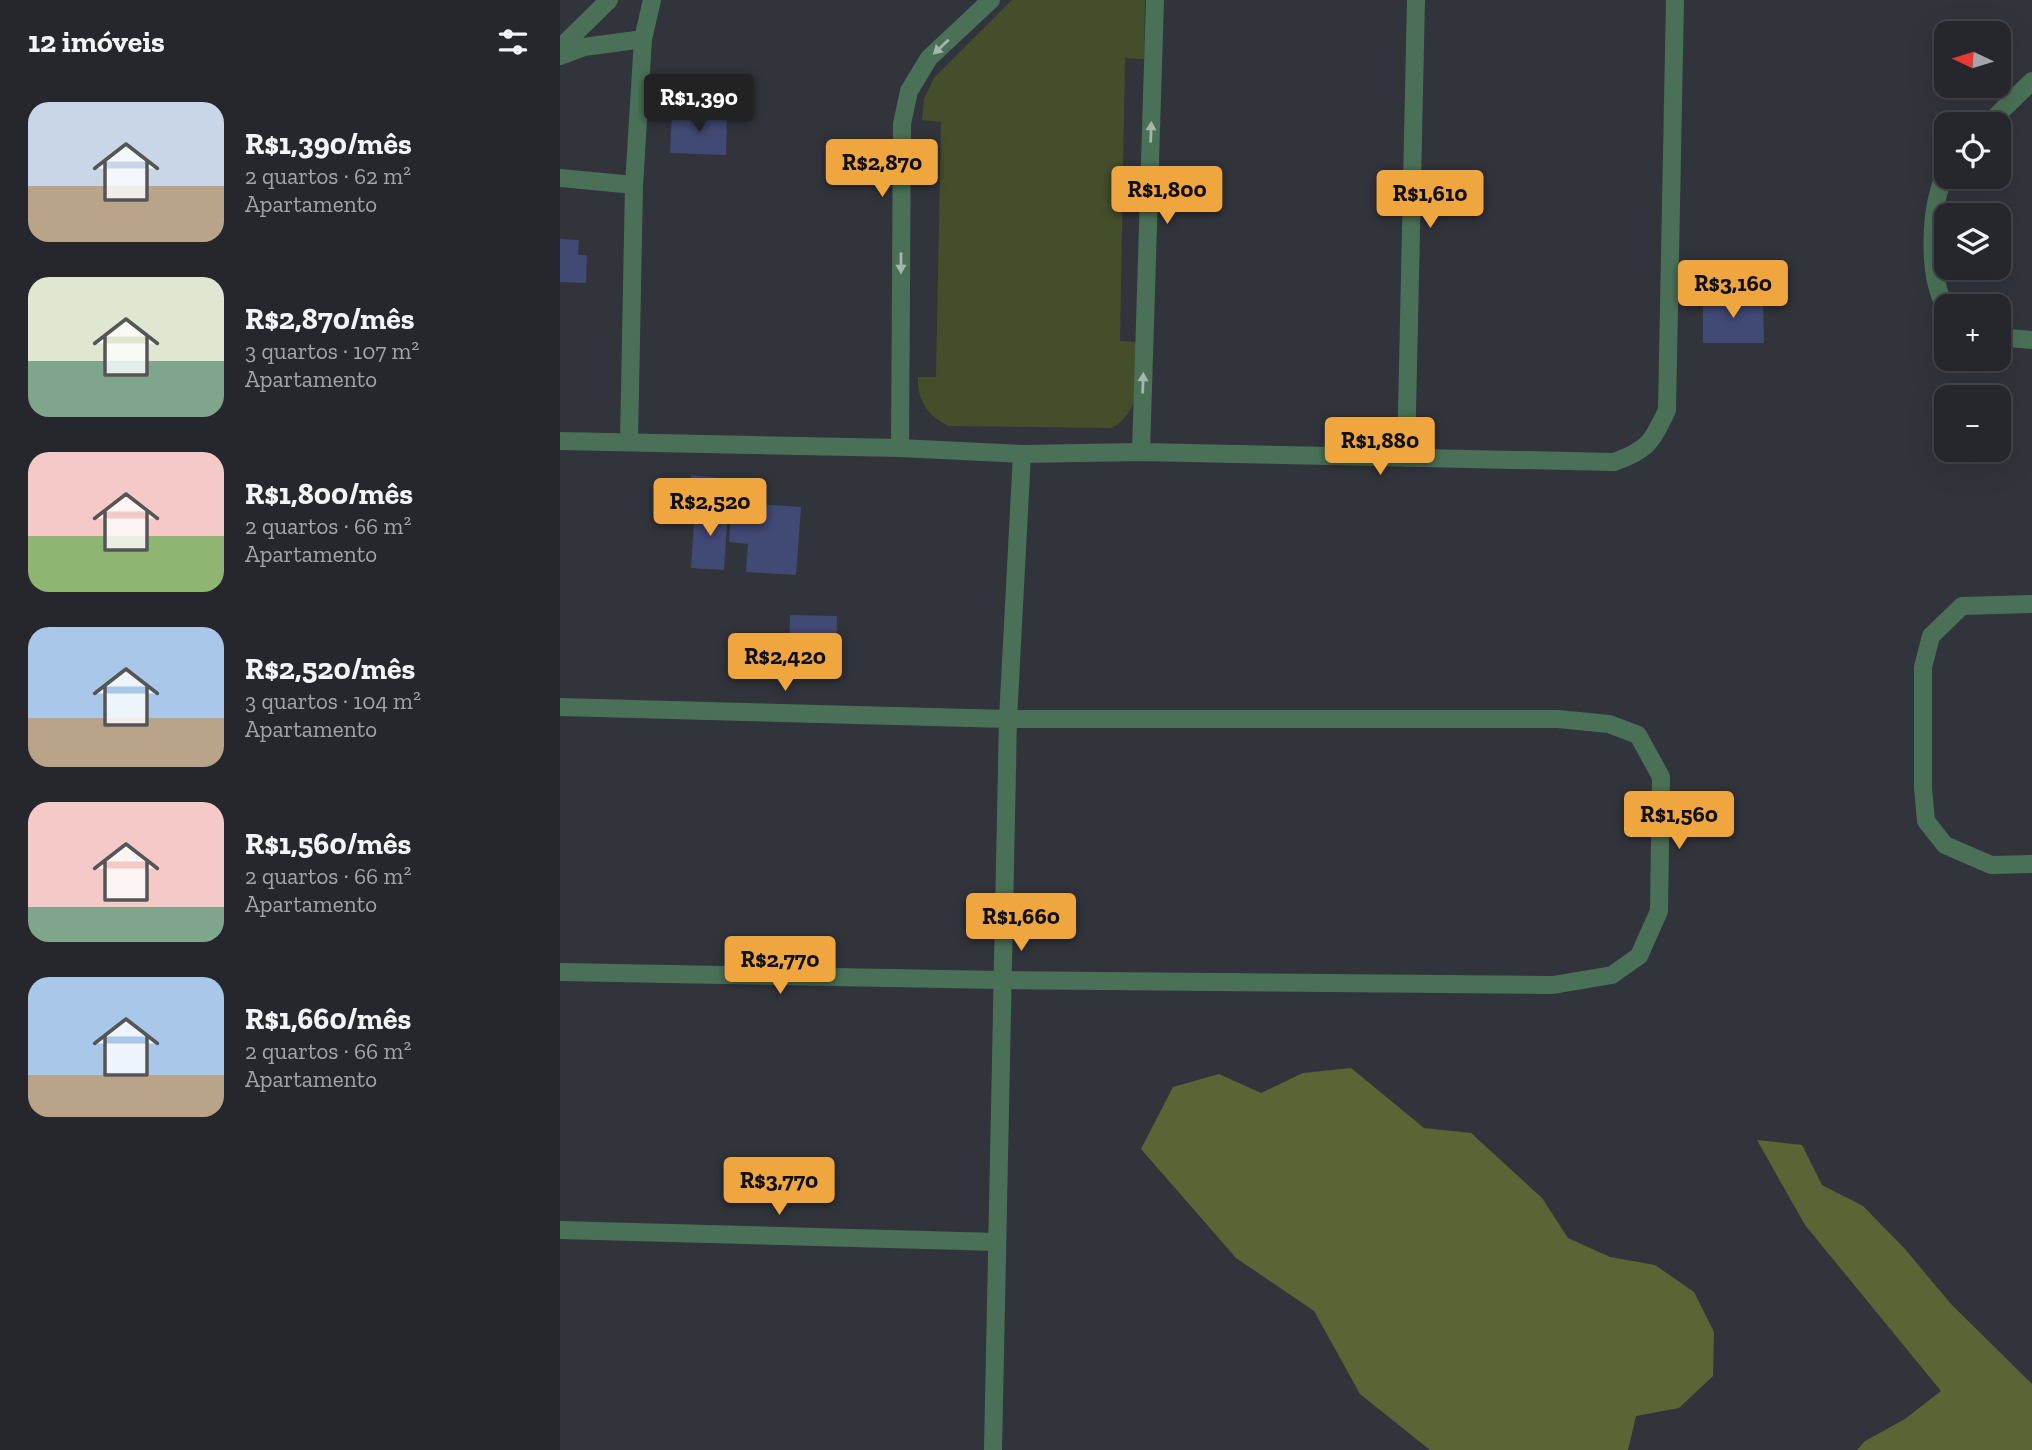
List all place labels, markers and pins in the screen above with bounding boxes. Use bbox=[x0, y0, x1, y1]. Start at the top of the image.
pin: R$1,390 bbox=[634, 74, 764, 134]
pin: R$2,870 bbox=[817, 140, 947, 199]
pin: R$1,800 bbox=[1102, 166, 1232, 226]
pin: R$1,610 bbox=[1365, 170, 1495, 230]
pin: R$3,160 bbox=[1668, 260, 1798, 320]
pin: R$1,880 bbox=[1315, 418, 1445, 477]
pin: R$2,520 bbox=[645, 478, 775, 538]
pin: R$2,420 bbox=[720, 634, 850, 693]
pin: R$1,560 bbox=[1614, 792, 1744, 851]
pin: R$1,660 bbox=[956, 894, 1086, 953]
pin: R$2,770 bbox=[715, 936, 845, 996]
pin: R$3,770 bbox=[714, 1158, 844, 1217]

